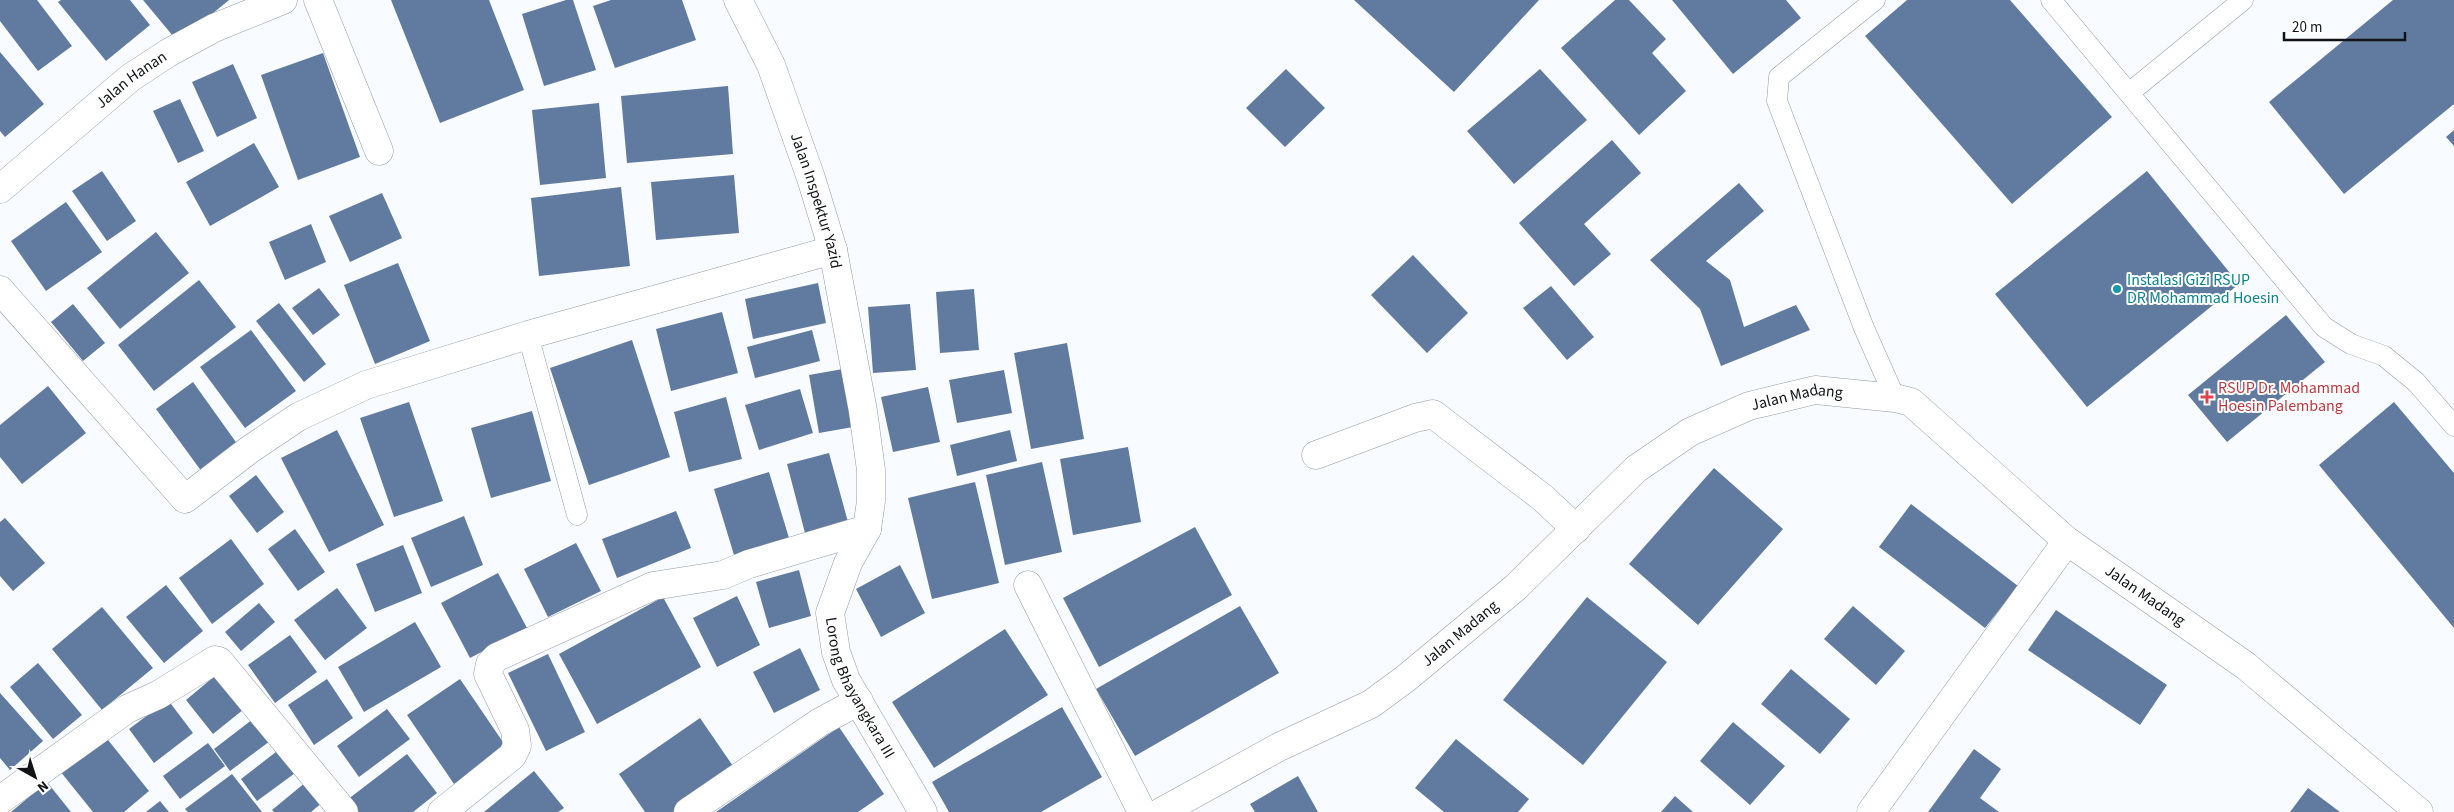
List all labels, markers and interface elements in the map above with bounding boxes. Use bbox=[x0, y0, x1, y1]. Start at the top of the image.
scale bar bbox=[2284, 10, 2405, 42]
text: 20 m bbox=[2292, 17, 2322, 38]
street label: Jalan Hanan bbox=[91, 46, 171, 114]
street label: Jalan Inspektur Yazid bbox=[785, 130, 847, 270]
place label: Instalasi Gizi RSUP DR Mohammad Hoesin bbox=[2127, 269, 2279, 309]
marker: Instalasi Gizi RSUP DR Mohammad Hoesin bbox=[2111, 283, 2123, 295]
place label: RSUP Dr. Mohammad Hoesin Palembang bbox=[2218, 377, 2360, 417]
street label: Jalan Madang bbox=[1749, 379, 1844, 416]
marker: RSUP Dr. Mohammad Hoesin Palembang bbox=[2200, 390, 2214, 404]
street label: Jalan Madang bbox=[2101, 560, 2190, 631]
street label: Jalan Madang bbox=[1417, 595, 1503, 672]
street label: Lorong Bhayangkara III bbox=[820, 616, 900, 762]
north arrow bbox=[10, 752, 60, 802]
text: N bbox=[33, 776, 52, 797]

